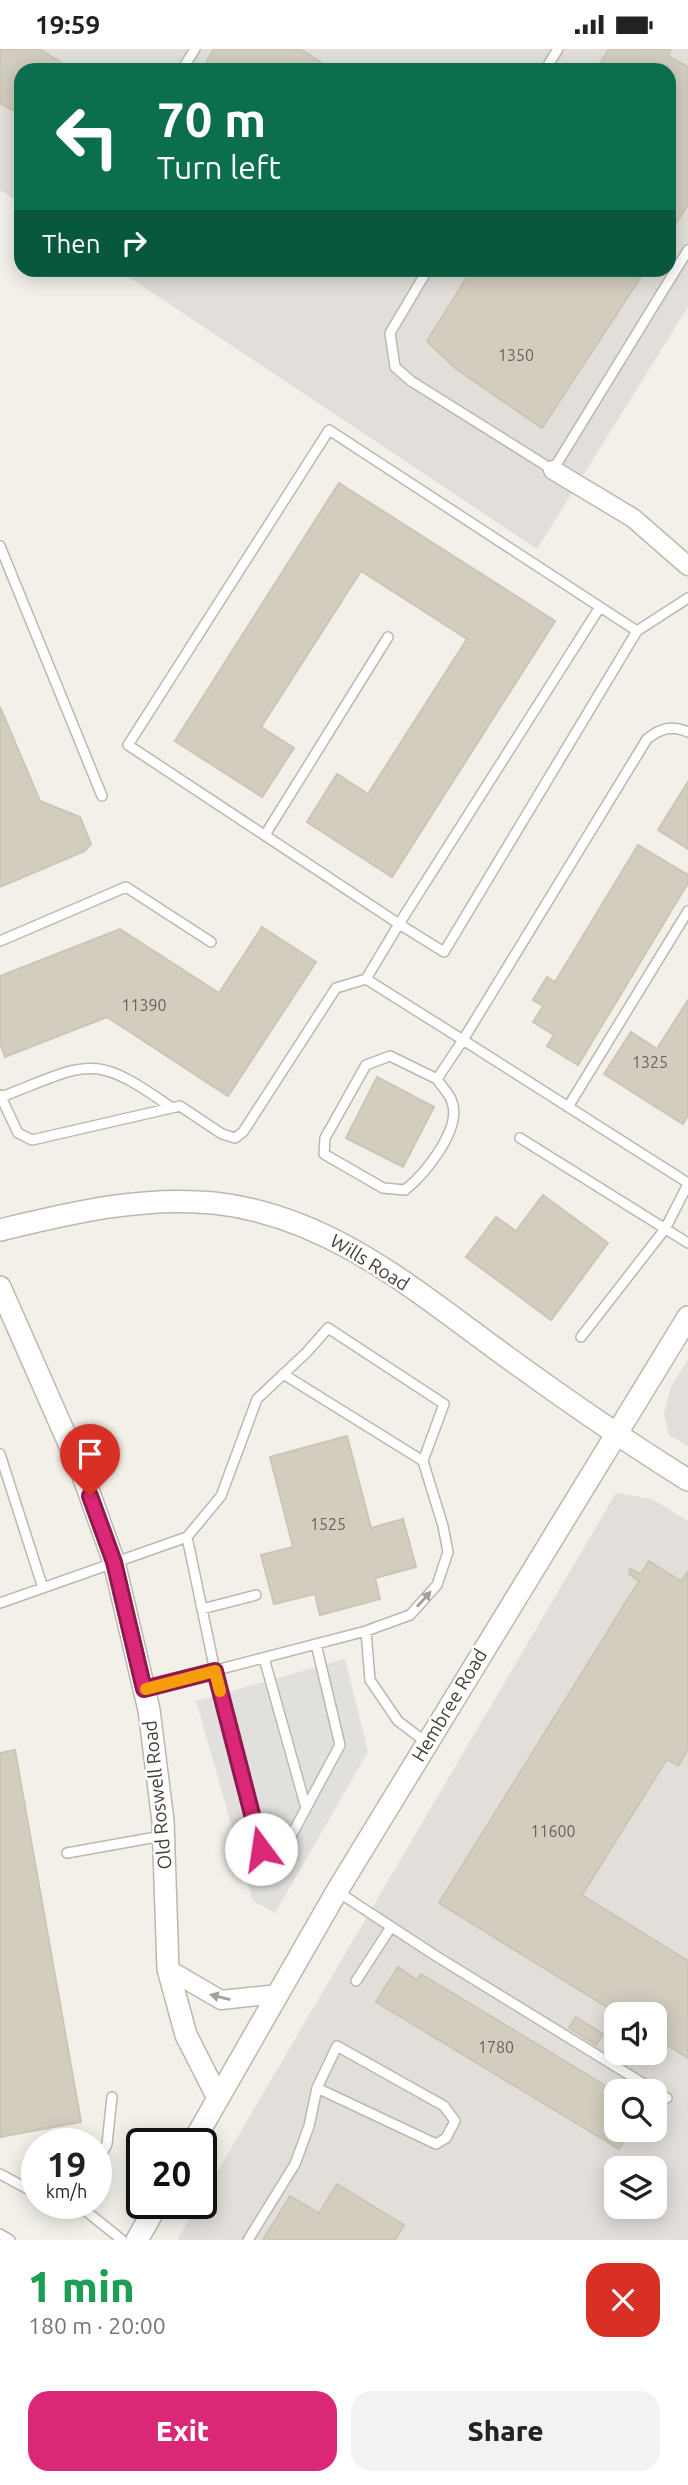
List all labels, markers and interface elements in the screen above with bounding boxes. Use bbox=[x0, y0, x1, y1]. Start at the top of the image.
text: 19:59 bbox=[35, 10, 100, 39]
icon: left bbox=[42, 91, 133, 182]
text: 70 m bbox=[157, 91, 266, 146]
text: Turn left bbox=[157, 149, 281, 185]
icon: right bbox=[115, 224, 153, 262]
text: Then bbox=[42, 229, 101, 258]
house number: 1350 bbox=[498, 346, 534, 364]
house number: 11390 bbox=[121, 996, 167, 1014]
house number: 1325 bbox=[632, 1053, 668, 1071]
street label: Wills Road bbox=[326, 1229, 414, 1295]
pin bbox=[60, 1424, 120, 1496]
icon: arrive bbox=[71, 1435, 109, 1473]
house number: 1525 bbox=[310, 1515, 346, 1533]
one-way arrow bbox=[416, 1590, 432, 1608]
street label: Hembree Road bbox=[407, 1645, 491, 1765]
street label: Old Roswell Road bbox=[138, 1719, 176, 1871]
position arrow bbox=[224, 1812, 298, 1886]
house number: 11600 bbox=[530, 1822, 576, 1840]
one-way arrow bbox=[208, 1991, 230, 2002]
map controls bbox=[604, 2002, 667, 2219]
button: sound bbox=[604, 2002, 667, 2065]
house number: 1780 bbox=[478, 2038, 514, 2056]
button: search bbox=[604, 2079, 667, 2142]
speed limit sign: 20 bbox=[126, 2128, 217, 2219]
text: 19 bbox=[47, 2144, 86, 2184]
button: layers bbox=[604, 2156, 667, 2219]
text: km/h bbox=[46, 2181, 87, 2201]
text: 1 min bbox=[28, 2263, 135, 2310]
button: close bbox=[586, 2263, 660, 2337]
text: 180 m · 20:00 bbox=[28, 2313, 166, 2338]
button: Exit bbox=[28, 2391, 337, 2471]
button: Share bbox=[351, 2391, 660, 2471]

